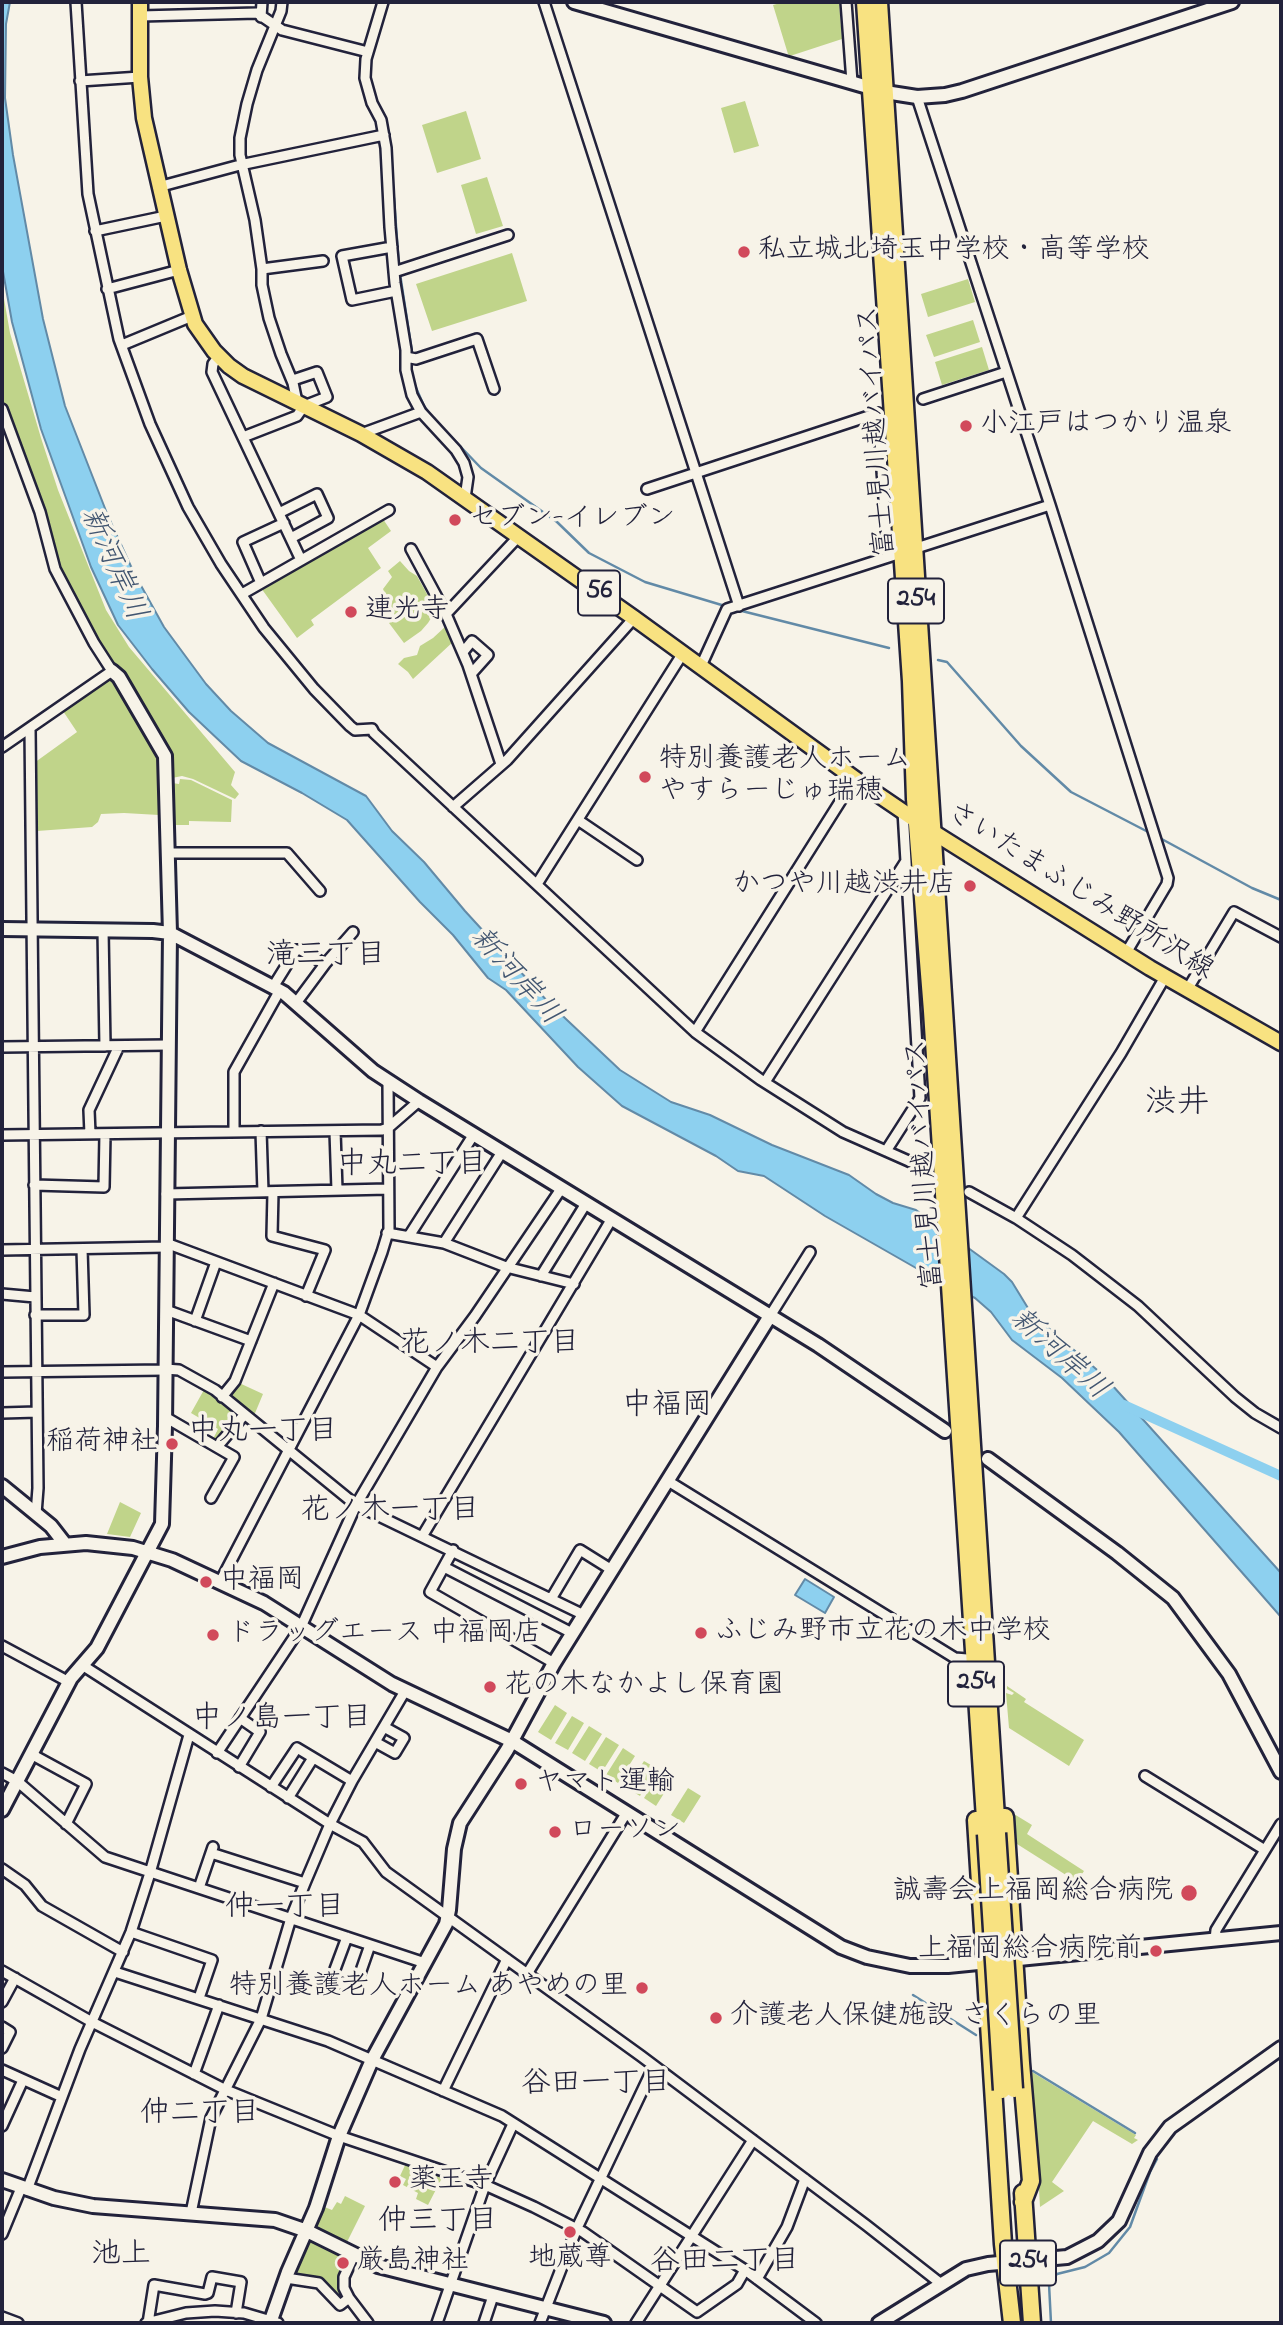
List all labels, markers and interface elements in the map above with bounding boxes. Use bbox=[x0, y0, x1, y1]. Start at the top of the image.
place label: 私立城北埼玉中学校・高等学校 bbox=[758, 235, 1150, 269]
marker: 私立城北埼玉中学校・高等学校 bbox=[736, 244, 752, 260]
street label: 富士見川越バイパス bbox=[853, 304, 905, 558]
place label: 小江戸はつかり温泉 bbox=[980, 409, 1232, 443]
marker: 小江戸はつかり温泉 bbox=[958, 418, 974, 434]
water label: 新河岸川 bbox=[70, 503, 152, 627]
place label: セブン-イレブン bbox=[469, 503, 675, 537]
marker: セブン-イレブン bbox=[447, 512, 463, 528]
road number: 56 bbox=[578, 570, 620, 615]
road number: 254 bbox=[888, 579, 944, 624]
place label: 連光寺 bbox=[365, 595, 449, 629]
marker: 連光寺 bbox=[343, 604, 359, 620]
place label: 特別養護老人ホーム やすらーじゅ瑞穂 bbox=[659, 744, 911, 810]
marker: 特別養護老人ホーム やすらーじゅ瑞穂 bbox=[637, 769, 653, 785]
street label: さいたまふじみ野所沢線 bbox=[939, 797, 1219, 989]
place label: かつや川越渋井店 bbox=[732, 869, 956, 903]
marker: かつや川越渋井店 bbox=[962, 878, 978, 894]
water label: 新河岸川 bbox=[460, 921, 568, 1035]
district label: 滝三丁目 bbox=[266, 940, 386, 976]
street label: 富士見川越バイパス bbox=[901, 1037, 953, 1291]
district label: 渋井 bbox=[1145, 1087, 1209, 1125]
district label: 中丸二丁目 bbox=[337, 1149, 487, 1185]
water label: 新河岸川 bbox=[1001, 1302, 1115, 1410]
district label: 花ノ木二丁目 bbox=[400, 1328, 580, 1364]
district label: 中福岡 bbox=[622, 1390, 712, 1426]
district label: 中丸一丁目 bbox=[188, 1416, 338, 1452]
place label: 稲荷神社 bbox=[46, 1427, 158, 1461]
marker: 稲荷神社 bbox=[164, 1436, 180, 1452]
district label: 花ノ木一丁目 bbox=[300, 1495, 480, 1531]
place label: 中福岡 bbox=[220, 1565, 304, 1599]
marker: 中福岡 bbox=[198, 1574, 214, 1590]
place label: ふじみ野市立花の木中学校 bbox=[715, 1616, 1051, 1650]
place label: ドラッグエース 中福岡店 bbox=[227, 1618, 542, 1652]
marker: ふじみ野市立花の木中学校 bbox=[693, 1625, 709, 1641]
marker: ドラッグエース 中福岡店 bbox=[205, 1627, 221, 1643]
road number: 254 bbox=[948, 1662, 1004, 1707]
place label: 花の木なかよし保育園 bbox=[504, 1670, 784, 1704]
marker: 花の木なかよし保育園 bbox=[482, 1679, 498, 1695]
district label: 中ノ島一丁目 bbox=[192, 1703, 372, 1739]
place label: ヤマト運輸 bbox=[535, 1767, 675, 1801]
marker: ヤマト運輸 bbox=[513, 1776, 529, 1792]
place label: ローソン bbox=[569, 1815, 681, 1849]
marker: ローソン bbox=[547, 1824, 563, 1840]
place label: 誠壽会上福岡総合病院 bbox=[893, 1876, 1173, 1910]
marker: 誠壽会上福岡総合病院 bbox=[1179, 1883, 1199, 1903]
district label: 仲一丁目 bbox=[225, 1892, 345, 1928]
place label: 上福岡総合病院前 bbox=[918, 1934, 1142, 1968]
marker: 上福岡総合病院前 bbox=[1148, 1943, 1164, 1959]
place label: 特別養護老人ホーム あやめの里 bbox=[229, 1971, 628, 2005]
marker: 特別養護老人ホーム あやめの里 bbox=[634, 1980, 650, 1996]
place label: 介護老人保健施設 さくらの里 bbox=[730, 2001, 1101, 2035]
marker: 介護老人保健施設 さくらの里 bbox=[708, 2010, 724, 2026]
district label: 谷田一丁目 bbox=[521, 2068, 671, 2104]
district label: 仲二丁目 bbox=[140, 2098, 260, 2134]
place label: 薬王寺 bbox=[409, 2165, 493, 2199]
marker: 薬王寺 bbox=[387, 2174, 403, 2190]
district label: 仲三丁目 bbox=[378, 2206, 498, 2242]
marker: 地蔵尊 bbox=[562, 2224, 578, 2240]
district label: 池上 bbox=[91, 2239, 151, 2275]
road number: 254 bbox=[1000, 2240, 1056, 2286]
place label: 地蔵尊 bbox=[528, 2243, 612, 2277]
place label: 厳島神社 bbox=[357, 2246, 469, 2280]
district label: 谷田二丁目 bbox=[650, 2246, 800, 2282]
marker: 厳島神社 bbox=[335, 2255, 351, 2271]

